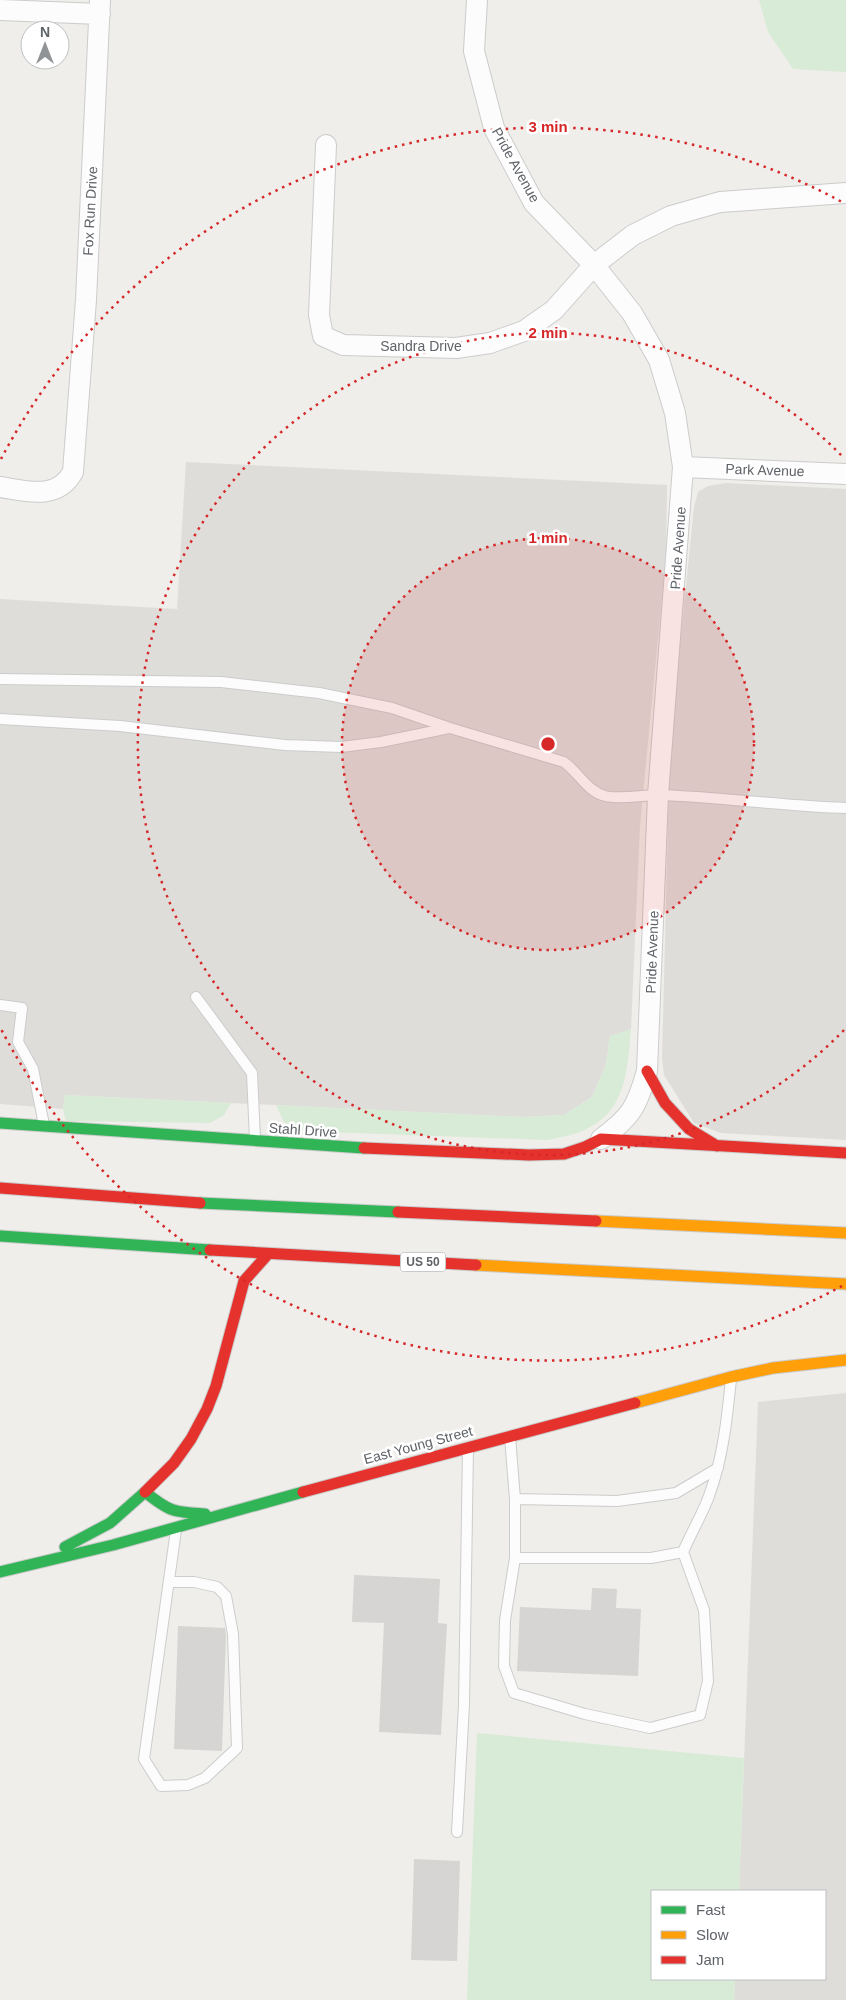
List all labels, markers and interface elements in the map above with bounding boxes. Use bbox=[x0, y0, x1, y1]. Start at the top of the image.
north arrow bbox=[20, 20, 70, 70]
text: N bbox=[40, 24, 50, 40]
text: 3 min bbox=[528, 118, 568, 135]
street label: Pride Avenue bbox=[489, 125, 543, 205]
street label: Fox Run Drive bbox=[80, 166, 100, 256]
text: 2 min bbox=[528, 324, 568, 341]
street label: Sandra Drive bbox=[380, 338, 462, 354]
street label: Park Avenue bbox=[725, 461, 805, 479]
street label: Pride Avenue bbox=[667, 506, 689, 590]
text: 1 min bbox=[528, 529, 568, 546]
centre of rings bbox=[539, 735, 557, 753]
street label: Pride Avenue bbox=[643, 910, 661, 994]
street label: Stahl Drive bbox=[268, 1120, 338, 1140]
road number: US 50 bbox=[400, 1252, 446, 1272]
street label: East Young Street bbox=[362, 1423, 474, 1467]
legend bbox=[651, 1890, 826, 1980]
text: Fast bbox=[696, 1901, 726, 1918]
text: Slow bbox=[696, 1926, 729, 1943]
text: Jam bbox=[696, 1951, 724, 1968]

